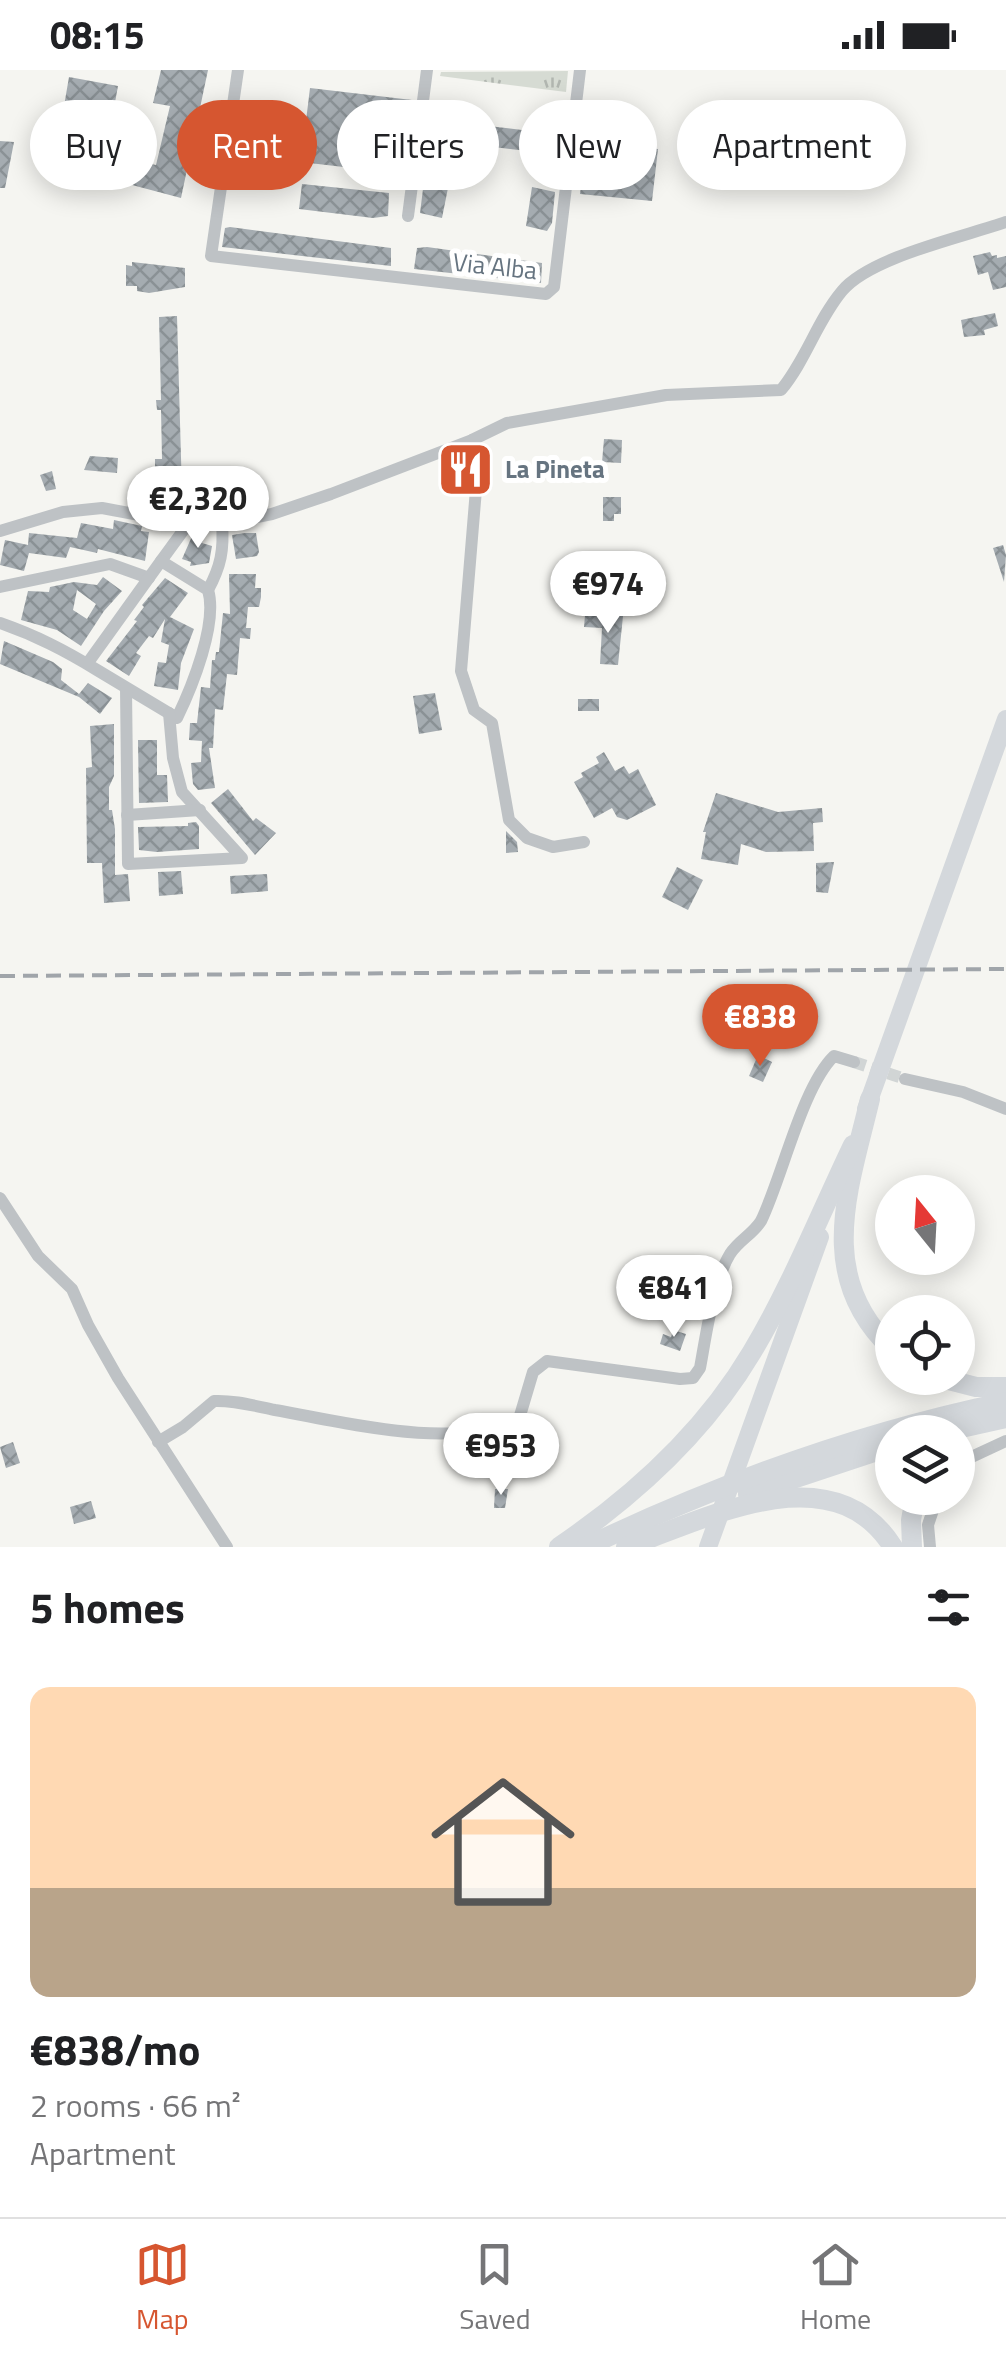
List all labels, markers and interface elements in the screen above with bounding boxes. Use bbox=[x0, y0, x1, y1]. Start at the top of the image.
text: 08:15 bbox=[50, 6, 145, 64]
chip: Buy bbox=[30, 100, 157, 190]
chip: Rent bbox=[177, 100, 317, 190]
chip: Filters bbox=[337, 100, 499, 190]
chip: New bbox=[519, 100, 657, 190]
chip: Apartment bbox=[677, 100, 906, 190]
street label: Via Alba bbox=[451, 243, 539, 289]
restaurant icon: La Pineta bbox=[436, 439, 496, 499]
place label: La Pineta bbox=[505, 450, 605, 488]
pin: €2,320 bbox=[117, 466, 279, 551]
text: €2,320 bbox=[149, 474, 247, 522]
pin: €974 bbox=[549, 551, 667, 636]
text: €974 bbox=[572, 559, 644, 607]
pin: €838 bbox=[701, 984, 819, 1069]
text: €838 bbox=[724, 992, 796, 1040]
north arrow bbox=[875, 1175, 975, 1275]
map controls bbox=[875, 1175, 975, 1515]
pin: €841 bbox=[615, 1255, 733, 1340]
text: €841 bbox=[638, 1263, 710, 1311]
button: locate bbox=[875, 1295, 975, 1395]
pin: €953 bbox=[442, 1413, 560, 1498]
button: layers bbox=[875, 1415, 975, 1515]
text: €953 bbox=[465, 1421, 537, 1469]
text: 5 homes bbox=[30, 1575, 185, 1639]
icon: filters bbox=[921, 1580, 976, 1635]
icon: home bbox=[413, 1752, 593, 1932]
text: €838/mo bbox=[30, 2017, 200, 2081]
text: 2 rooms · 66 m² bbox=[30, 2081, 241, 2129]
text: Apartment bbox=[30, 2129, 176, 2177]
tab: Map bbox=[135, 2237, 190, 2340]
tab: Saved bbox=[459, 2237, 531, 2340]
tab: Home bbox=[800, 2237, 871, 2340]

